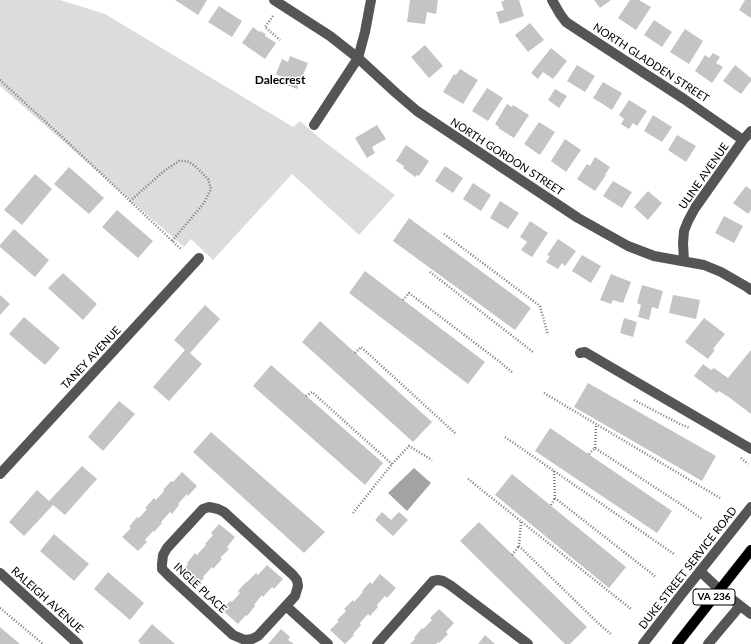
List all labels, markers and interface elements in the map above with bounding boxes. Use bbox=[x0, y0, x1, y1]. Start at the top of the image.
street label: NORTH GLADDEN STREET bbox=[591, 21, 711, 105]
district label: Dalecrest bbox=[255, 73, 305, 87]
street label: NORTH GORDON STREET bbox=[448, 115, 566, 199]
street label: ULINE AVENUE bbox=[676, 140, 732, 212]
street label: TANEY AVENUE bbox=[59, 324, 123, 392]
street label: DUKE STREET SERVICE ROAD bbox=[636, 504, 740, 632]
street label: INGLE PLACE bbox=[171, 560, 229, 616]
street label: RALEIGH AVENUE bbox=[8, 564, 86, 636]
road number: VA 236 bbox=[693, 589, 735, 605]

